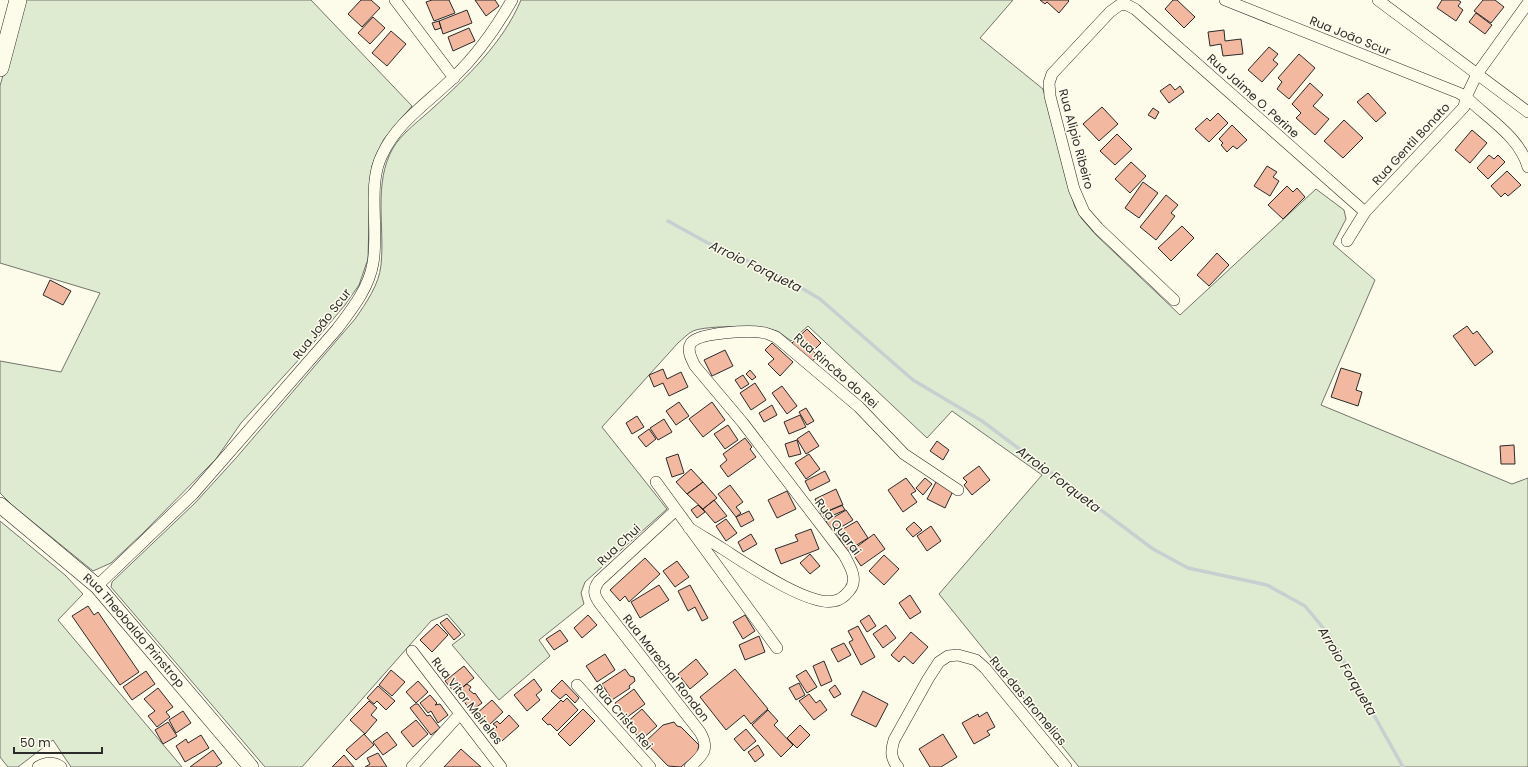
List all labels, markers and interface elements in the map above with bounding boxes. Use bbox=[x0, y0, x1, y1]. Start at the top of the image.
street label: Rua João Scur bbox=[1307, 12, 1394, 60]
street label: Rua Jaime O. Perine bbox=[1203, 50, 1303, 142]
street label: Rua Alipio Ribeiro bbox=[1055, 87, 1098, 191]
street label: Rua Gentil Bonato bbox=[1368, 98, 1454, 189]
water label: Arroio Forqueta bbox=[706, 235, 805, 297]
street label: Rua João Scur bbox=[288, 284, 355, 363]
street label: Rua Rincão do Rei bbox=[790, 329, 882, 412]
water label: Arroio Forqueta bbox=[1012, 441, 1105, 517]
street label: Rua Quarai bbox=[811, 495, 865, 559]
street label: Rua Chui bbox=[593, 520, 644, 569]
street label: Rua Theobaldo Prinstrop bbox=[80, 569, 189, 691]
street label: Rua Marechal Rondon bbox=[619, 610, 714, 725]
water label: Arroio Forqueta bbox=[1313, 622, 1382, 719]
street label: Rua das Bromelias bbox=[986, 652, 1071, 749]
street label: Rua Vitor Meireles bbox=[428, 654, 507, 748]
street label: Rua Cristo Rei bbox=[590, 680, 657, 753]
scale bar bbox=[14, 729, 102, 755]
text: 50 m bbox=[20, 734, 51, 751]

